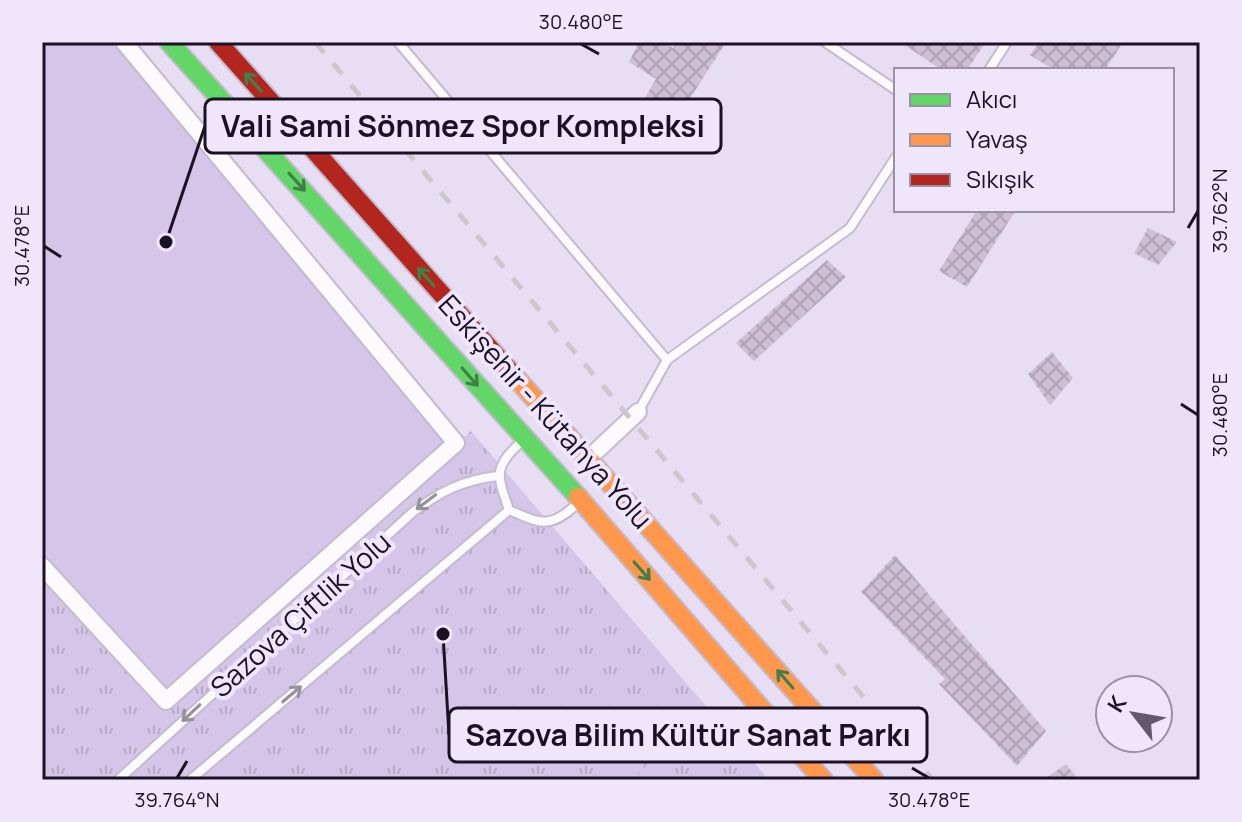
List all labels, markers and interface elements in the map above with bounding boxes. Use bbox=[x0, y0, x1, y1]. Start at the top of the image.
text: 30.480°E bbox=[539, 8, 623, 35]
legend bbox=[894, 68, 1174, 212]
one-way arrow bbox=[245, 72, 263, 92]
text: Akıcı bbox=[966, 82, 1017, 115]
callout: Vali Sami Sönmez Spor Kompleksi bbox=[205, 99, 721, 153]
text: Vali Sami Sönmez Spor Kompleksi bbox=[221, 105, 705, 146]
text: Yavaş bbox=[966, 122, 1028, 155]
text: Sıkışık bbox=[966, 162, 1035, 195]
text: 39.762°N bbox=[1206, 169, 1233, 253]
one-way arrow bbox=[287, 172, 305, 192]
text: 30.478°E bbox=[8, 205, 35, 287]
one-way arrow bbox=[417, 267, 435, 287]
street label: Eskişehir - Kütahya Yolu bbox=[431, 286, 661, 536]
one-way arrow bbox=[460, 366, 478, 386]
text: 30.480°E bbox=[1206, 373, 1233, 457]
one-way arrow bbox=[416, 493, 437, 510]
street label: Sazova Çiftlik Yolu bbox=[202, 523, 398, 705]
one-way arrow bbox=[633, 561, 651, 581]
one-way arrow bbox=[777, 670, 795, 690]
north arrow bbox=[1094, 674, 1174, 754]
one-way arrow bbox=[281, 685, 302, 703]
text: K bbox=[1100, 689, 1134, 718]
one-way arrow bbox=[181, 704, 201, 723]
callout: Sazova Bilim Kültür Sanat Parkı bbox=[449, 708, 927, 762]
text: Sazova Bilim Kültür Sanat Parkı bbox=[465, 714, 911, 755]
text: 39.764°N bbox=[134, 786, 220, 813]
text: 30.478°E bbox=[888, 786, 970, 813]

